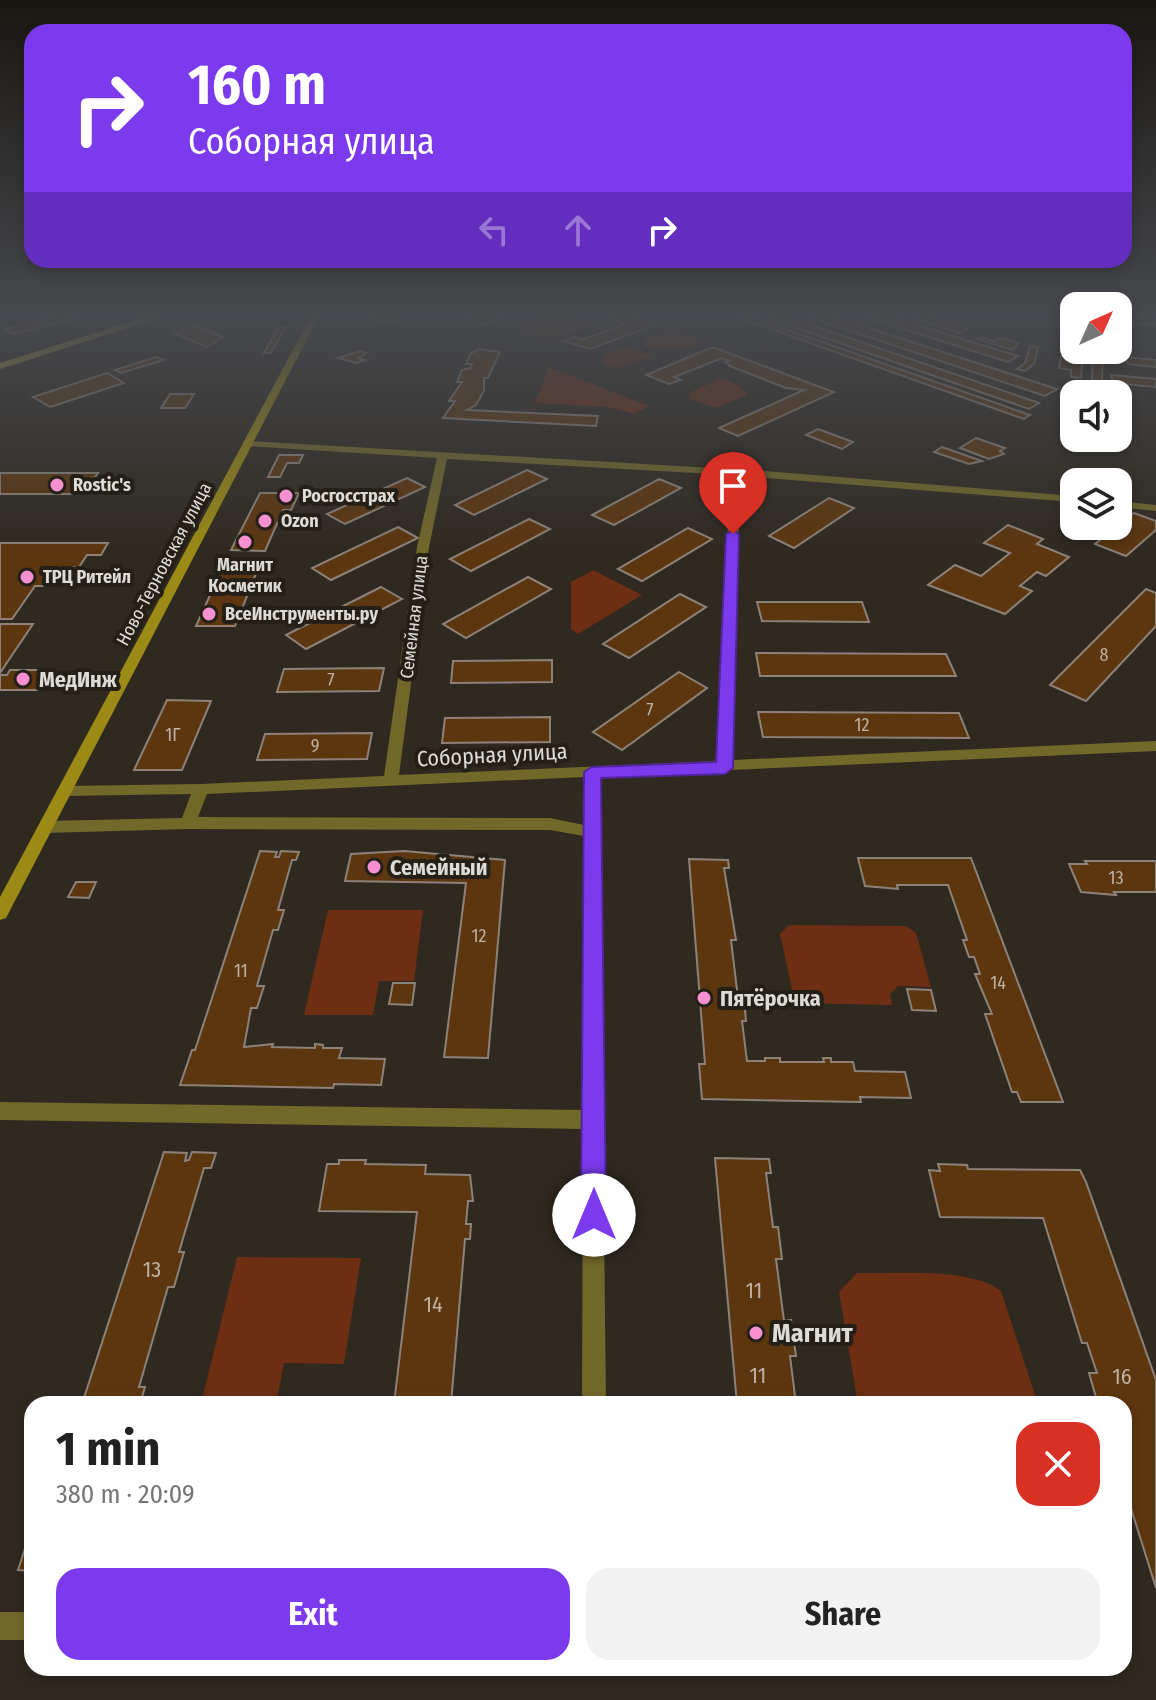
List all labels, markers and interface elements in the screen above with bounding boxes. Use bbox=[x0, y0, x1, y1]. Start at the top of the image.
text: 160 m bbox=[188, 52, 326, 119]
icon: right bbox=[56, 56, 160, 160]
text: Соборная улица bbox=[188, 120, 435, 164]
icon: left bbox=[472, 208, 516, 252]
icon: ahead bbox=[556, 208, 600, 252]
icon: right bbox=[640, 208, 684, 252]
north arrow bbox=[1060, 292, 1132, 364]
map controls bbox=[1060, 292, 1132, 540]
button: sound bbox=[1060, 380, 1132, 452]
pin bbox=[699, 452, 767, 534]
icon: arrive bbox=[711, 464, 755, 508]
button: layers bbox=[1060, 468, 1132, 540]
place label: Rostic's bbox=[73, 474, 131, 496]
marker: Rostic's bbox=[48, 476, 66, 494]
street label: Ново-Терновская улица bbox=[112, 479, 216, 649]
place label: Росгосстрах bbox=[302, 485, 396, 507]
marker: Росгосстрах bbox=[277, 487, 295, 505]
place label: Ozon bbox=[281, 510, 319, 532]
marker: Ozon bbox=[256, 512, 274, 530]
marker: Магнит Косметик bbox=[236, 533, 254, 551]
place label: Магнит Косметик bbox=[208, 554, 283, 597]
street label: Семейная улица bbox=[396, 554, 432, 680]
place label: ТРЦ Ритейл bbox=[43, 566, 131, 588]
marker: ТРЦ Ритейл bbox=[18, 568, 36, 586]
place label: ВсеИнструменты.ру bbox=[225, 603, 378, 625]
marker: ВсеИнструменты.ру bbox=[200, 605, 218, 623]
house number: 8 bbox=[1100, 644, 1109, 666]
place label: МедИнж bbox=[39, 666, 118, 693]
house number: 7 bbox=[327, 669, 335, 691]
marker: МедИнж bbox=[14, 670, 32, 688]
house number: 7 bbox=[646, 699, 654, 721]
house number: 12 bbox=[855, 714, 870, 736]
house number: 1Г bbox=[165, 724, 181, 746]
house number: 9 bbox=[311, 735, 319, 757]
street label: Соборная улица bbox=[416, 738, 568, 772]
place label: Семейный bbox=[390, 854, 487, 881]
marker: Семейный bbox=[365, 858, 383, 876]
house number: 13 bbox=[1108, 867, 1124, 889]
house number: 12 bbox=[472, 925, 487, 947]
house number: 11 bbox=[234, 960, 248, 982]
house number: 14 bbox=[990, 972, 1006, 994]
place label: Пятёрочка bbox=[720, 985, 821, 1012]
marker: Пятёрочка bbox=[695, 989, 713, 1007]
position arrow bbox=[552, 1173, 636, 1257]
house number: 13 bbox=[143, 1256, 161, 1283]
house number: 11 bbox=[746, 1277, 762, 1304]
house number: 14 bbox=[423, 1291, 443, 1318]
place label: Магнит bbox=[772, 1318, 854, 1349]
marker: Магнит bbox=[747, 1324, 765, 1342]
house number: 11 bbox=[750, 1362, 766, 1389]
house number: 16 bbox=[1112, 1363, 1132, 1390]
text: 1 min bbox=[56, 1420, 161, 1478]
button: close bbox=[1016, 1422, 1100, 1506]
text: 380 m · 20:09 bbox=[56, 1479, 195, 1510]
button: Exit bbox=[56, 1568, 570, 1660]
button: Share bbox=[586, 1568, 1100, 1660]

